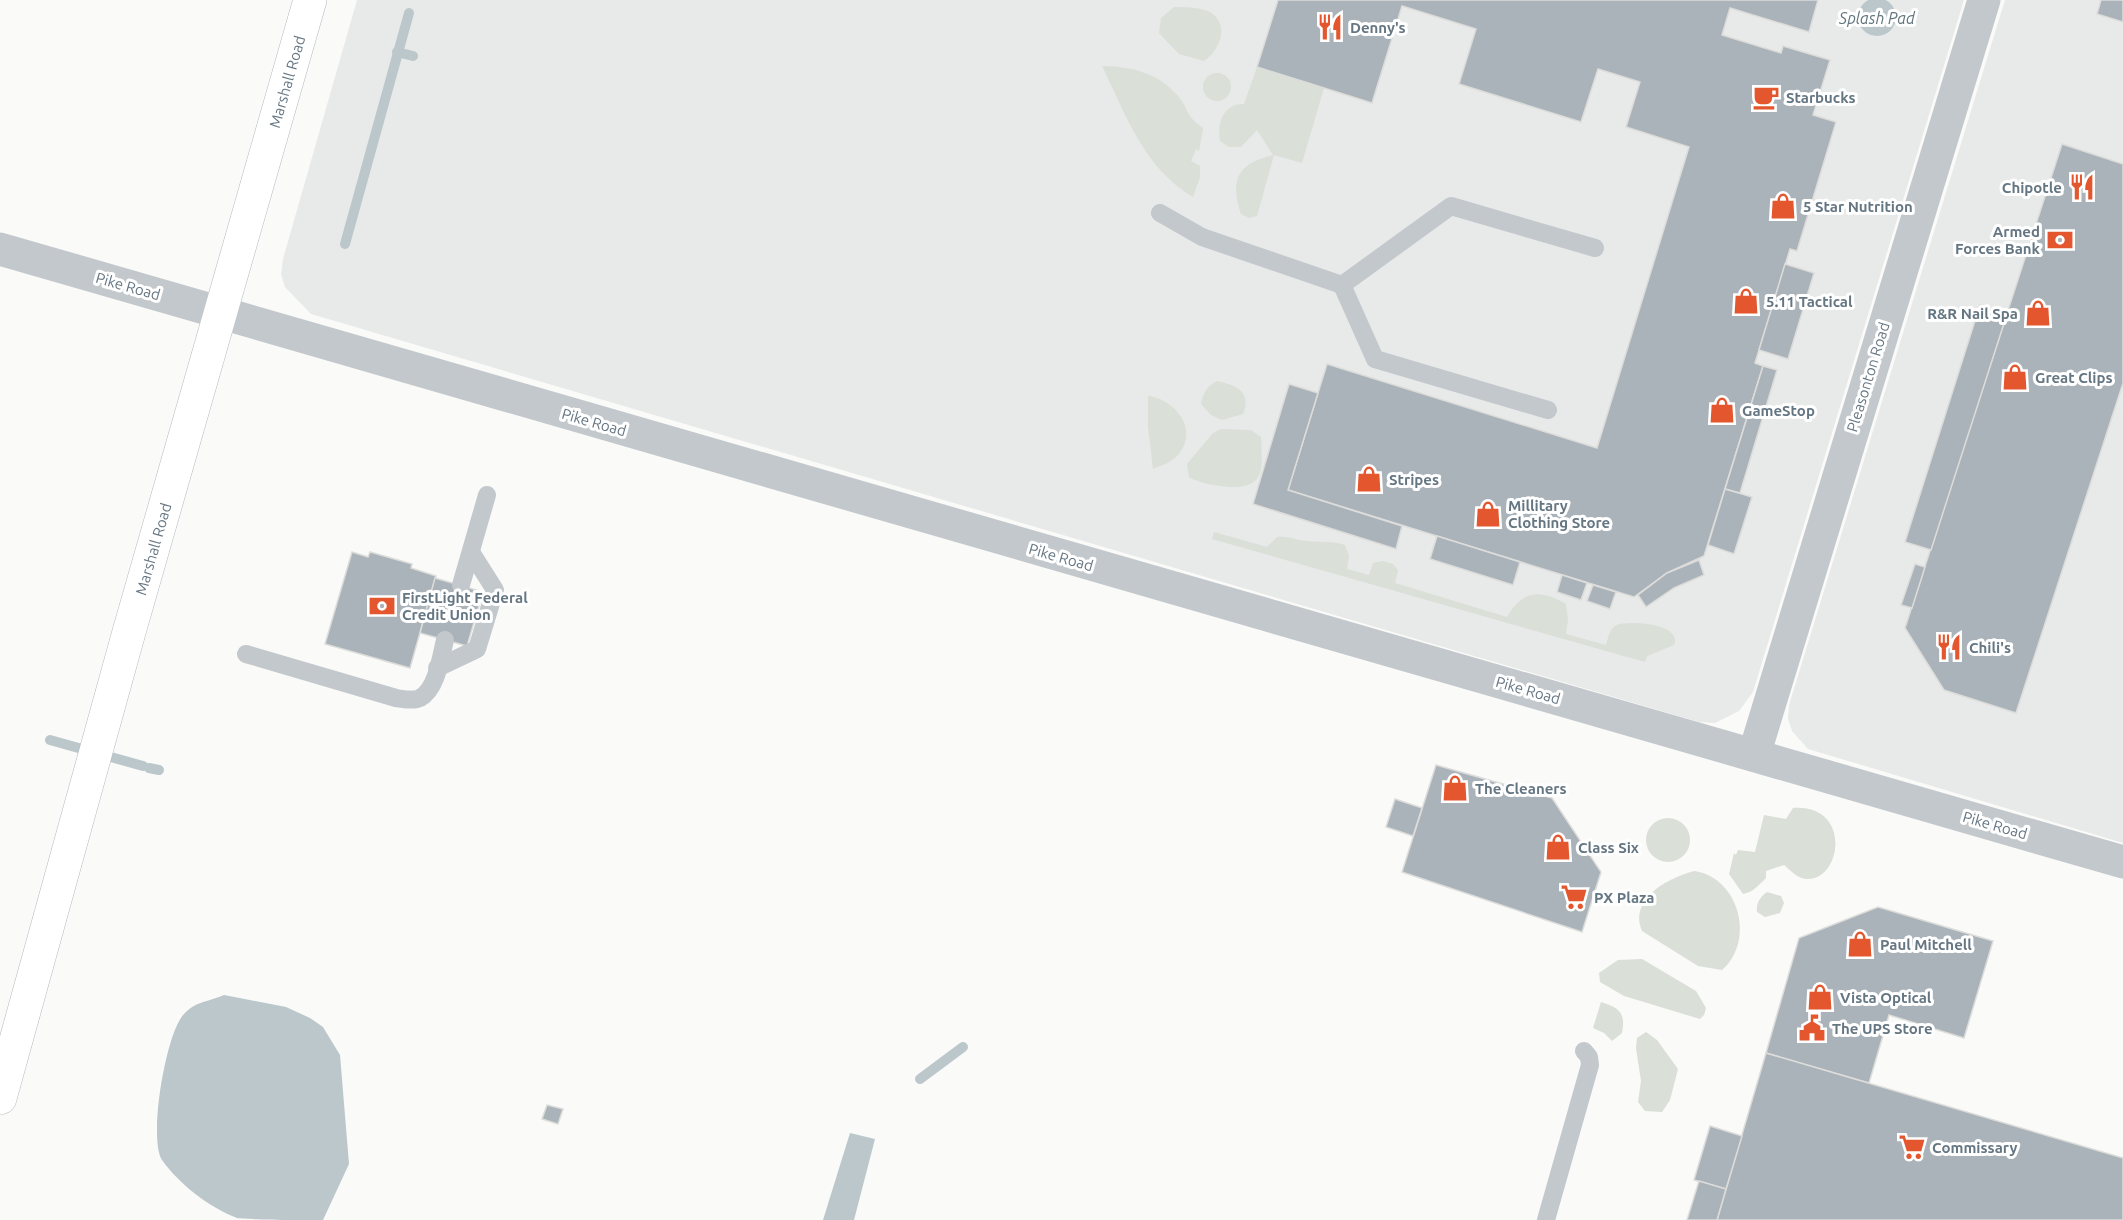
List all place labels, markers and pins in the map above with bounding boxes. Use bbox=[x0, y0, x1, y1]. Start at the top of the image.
restaurant icon: Denny's bbox=[1315, 12, 1345, 42]
place label: Denny's bbox=[1350, 19, 1406, 36]
cafe icon: Starbucks bbox=[1751, 82, 1781, 112]
place label: Starbucks bbox=[1786, 89, 1856, 106]
restaurant icon: Chipotle bbox=[2067, 172, 2097, 202]
place label: Chipotle bbox=[2002, 179, 2062, 196]
shop icon: 5 Star Nutrition bbox=[1768, 191, 1798, 221]
place label: 5 Star Nutrition bbox=[1803, 198, 1913, 215]
place label: Armed Forces Bank bbox=[1955, 223, 2041, 257]
bank icon: Armed Forces Bank bbox=[2045, 225, 2075, 255]
shop icon: 5.11 Tactical bbox=[1731, 286, 1761, 316]
place label: 5.11 Tactical bbox=[1766, 293, 1853, 310]
shop icon: R&R Nail Spa bbox=[2023, 298, 2053, 328]
place label: R&R Nail Spa bbox=[1927, 305, 2018, 322]
shop icon: Great Clips bbox=[2000, 362, 2030, 392]
place label: Great Clips bbox=[2035, 369, 2113, 386]
shop icon: GameStop bbox=[1707, 395, 1737, 425]
place label: GameStop bbox=[1742, 402, 1815, 419]
shop icon: Stripes bbox=[1354, 464, 1384, 494]
place label: Stripes bbox=[1389, 471, 1439, 488]
place label: Millitary Clothing Store bbox=[1508, 497, 1610, 531]
shop icon: Millitary Clothing Store bbox=[1473, 499, 1503, 529]
place label: FirstLight Federal Credit Union bbox=[402, 589, 528, 623]
bank icon: FirstLight Federal Credit Union bbox=[367, 591, 397, 621]
restaurant icon: Chili's bbox=[1934, 632, 1964, 662]
place label: Chili's bbox=[1969, 639, 2011, 656]
shop icon: The Cleaners bbox=[1440, 773, 1470, 803]
place label: The Cleaners bbox=[1475, 780, 1567, 797]
shop icon: Class Six bbox=[1543, 832, 1573, 862]
place label: Class Six bbox=[1578, 839, 1639, 856]
supermarket icon: PX Plaza bbox=[1559, 882, 1589, 912]
place label: PX Plaza bbox=[1594, 889, 1654, 906]
shop icon: Paul Mitchell bbox=[1845, 929, 1875, 959]
place label: Paul Mitchell bbox=[1880, 936, 1972, 953]
shop icon: Vista Optical bbox=[1805, 982, 1835, 1012]
place label: Vista Optical bbox=[1840, 989, 1932, 1006]
public building icon: The UPS Store bbox=[1797, 1013, 1827, 1043]
place label: The UPS Store bbox=[1832, 1020, 1933, 1037]
supermarket icon: Commissary bbox=[1897, 1132, 1927, 1162]
place label: Commissary bbox=[1932, 1139, 2017, 1156]

